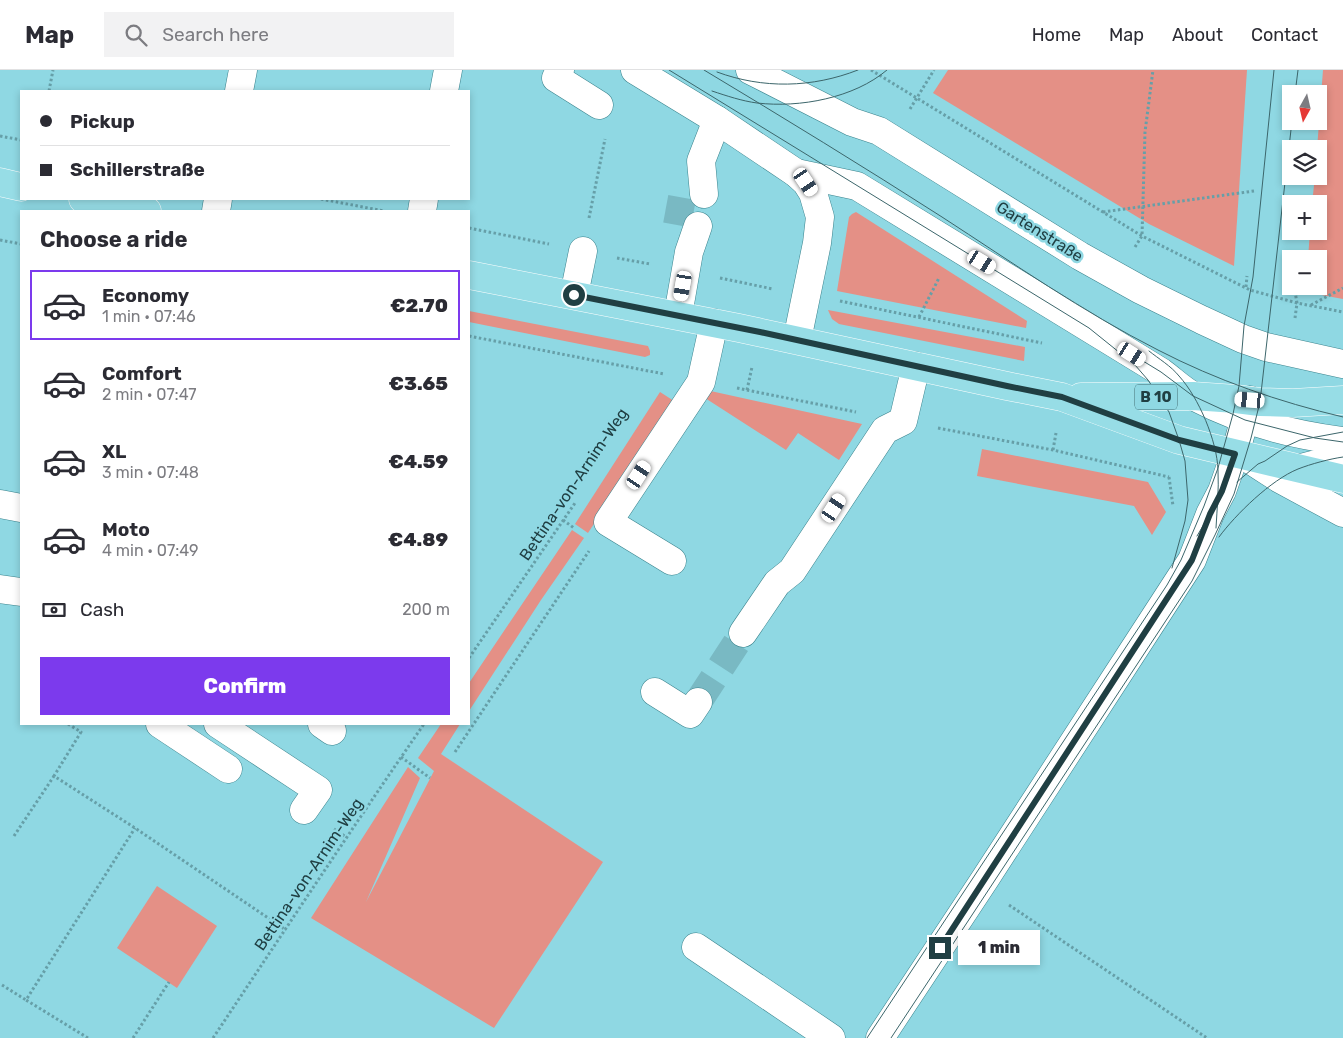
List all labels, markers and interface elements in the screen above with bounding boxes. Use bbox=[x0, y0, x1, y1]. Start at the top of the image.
search box bbox=[104, 12, 454, 57]
text: Map bbox=[25, 21, 74, 49]
icon: search bbox=[122, 21, 150, 49]
text: Search here bbox=[162, 23, 269, 46]
text: Home bbox=[1032, 24, 1081, 46]
text: Map bbox=[1109, 24, 1144, 46]
text: About bbox=[1172, 24, 1223, 46]
text: Contact bbox=[1251, 24, 1318, 46]
north arrow bbox=[1282, 85, 1328, 130]
map controls bbox=[1282, 85, 1327, 295]
text: Pickup bbox=[70, 110, 135, 133]
button: layers bbox=[1282, 140, 1327, 185]
text: Schillerstraße bbox=[70, 158, 205, 181]
car bbox=[791, 165, 820, 199]
button: + bbox=[1282, 195, 1327, 240]
street label: Gartenstraße bbox=[993, 197, 1086, 266]
text: Choose a ride bbox=[40, 226, 187, 253]
car bbox=[965, 248, 998, 276]
button: − bbox=[1282, 250, 1327, 295]
car bbox=[673, 270, 692, 302]
icon: car bbox=[42, 283, 87, 328]
text: Economy bbox=[102, 284, 189, 307]
route start bbox=[563, 284, 585, 306]
text: €2.70 bbox=[390, 294, 448, 317]
text: 1 min · 07:46 bbox=[102, 307, 196, 326]
car bbox=[1115, 340, 1148, 368]
icon: car bbox=[42, 361, 87, 406]
text: Comfort bbox=[102, 362, 182, 385]
text: €3.65 bbox=[389, 372, 448, 395]
road number: B 10 bbox=[1135, 384, 1177, 410]
text: 2 min · 07:47 bbox=[102, 385, 197, 404]
car bbox=[1234, 391, 1265, 409]
street label: Bettina-von-Arnim-Weg bbox=[515, 404, 632, 564]
icon: car bbox=[42, 439, 87, 484]
text: XL bbox=[102, 440, 126, 463]
text: €4.59 bbox=[388, 450, 448, 473]
car bbox=[624, 458, 653, 492]
text: 3 min · 07:48 bbox=[102, 463, 199, 482]
car bbox=[819, 491, 848, 525]
icon: car bbox=[42, 517, 87, 562]
text: Moto bbox=[102, 518, 150, 541]
text: €4.89 bbox=[388, 528, 448, 551]
text: 4 min · 07:49 bbox=[102, 541, 199, 560]
icon: cash bbox=[40, 596, 68, 624]
text: Cash bbox=[80, 598, 124, 621]
text: 200 m bbox=[402, 600, 450, 619]
button: Confirm bbox=[40, 657, 450, 715]
street label: Bettina-von-Arnim-Weg bbox=[250, 794, 367, 954]
callout: 1 min bbox=[958, 930, 1040, 966]
route end bbox=[929, 937, 951, 959]
text: 1 min bbox=[978, 938, 1020, 957]

